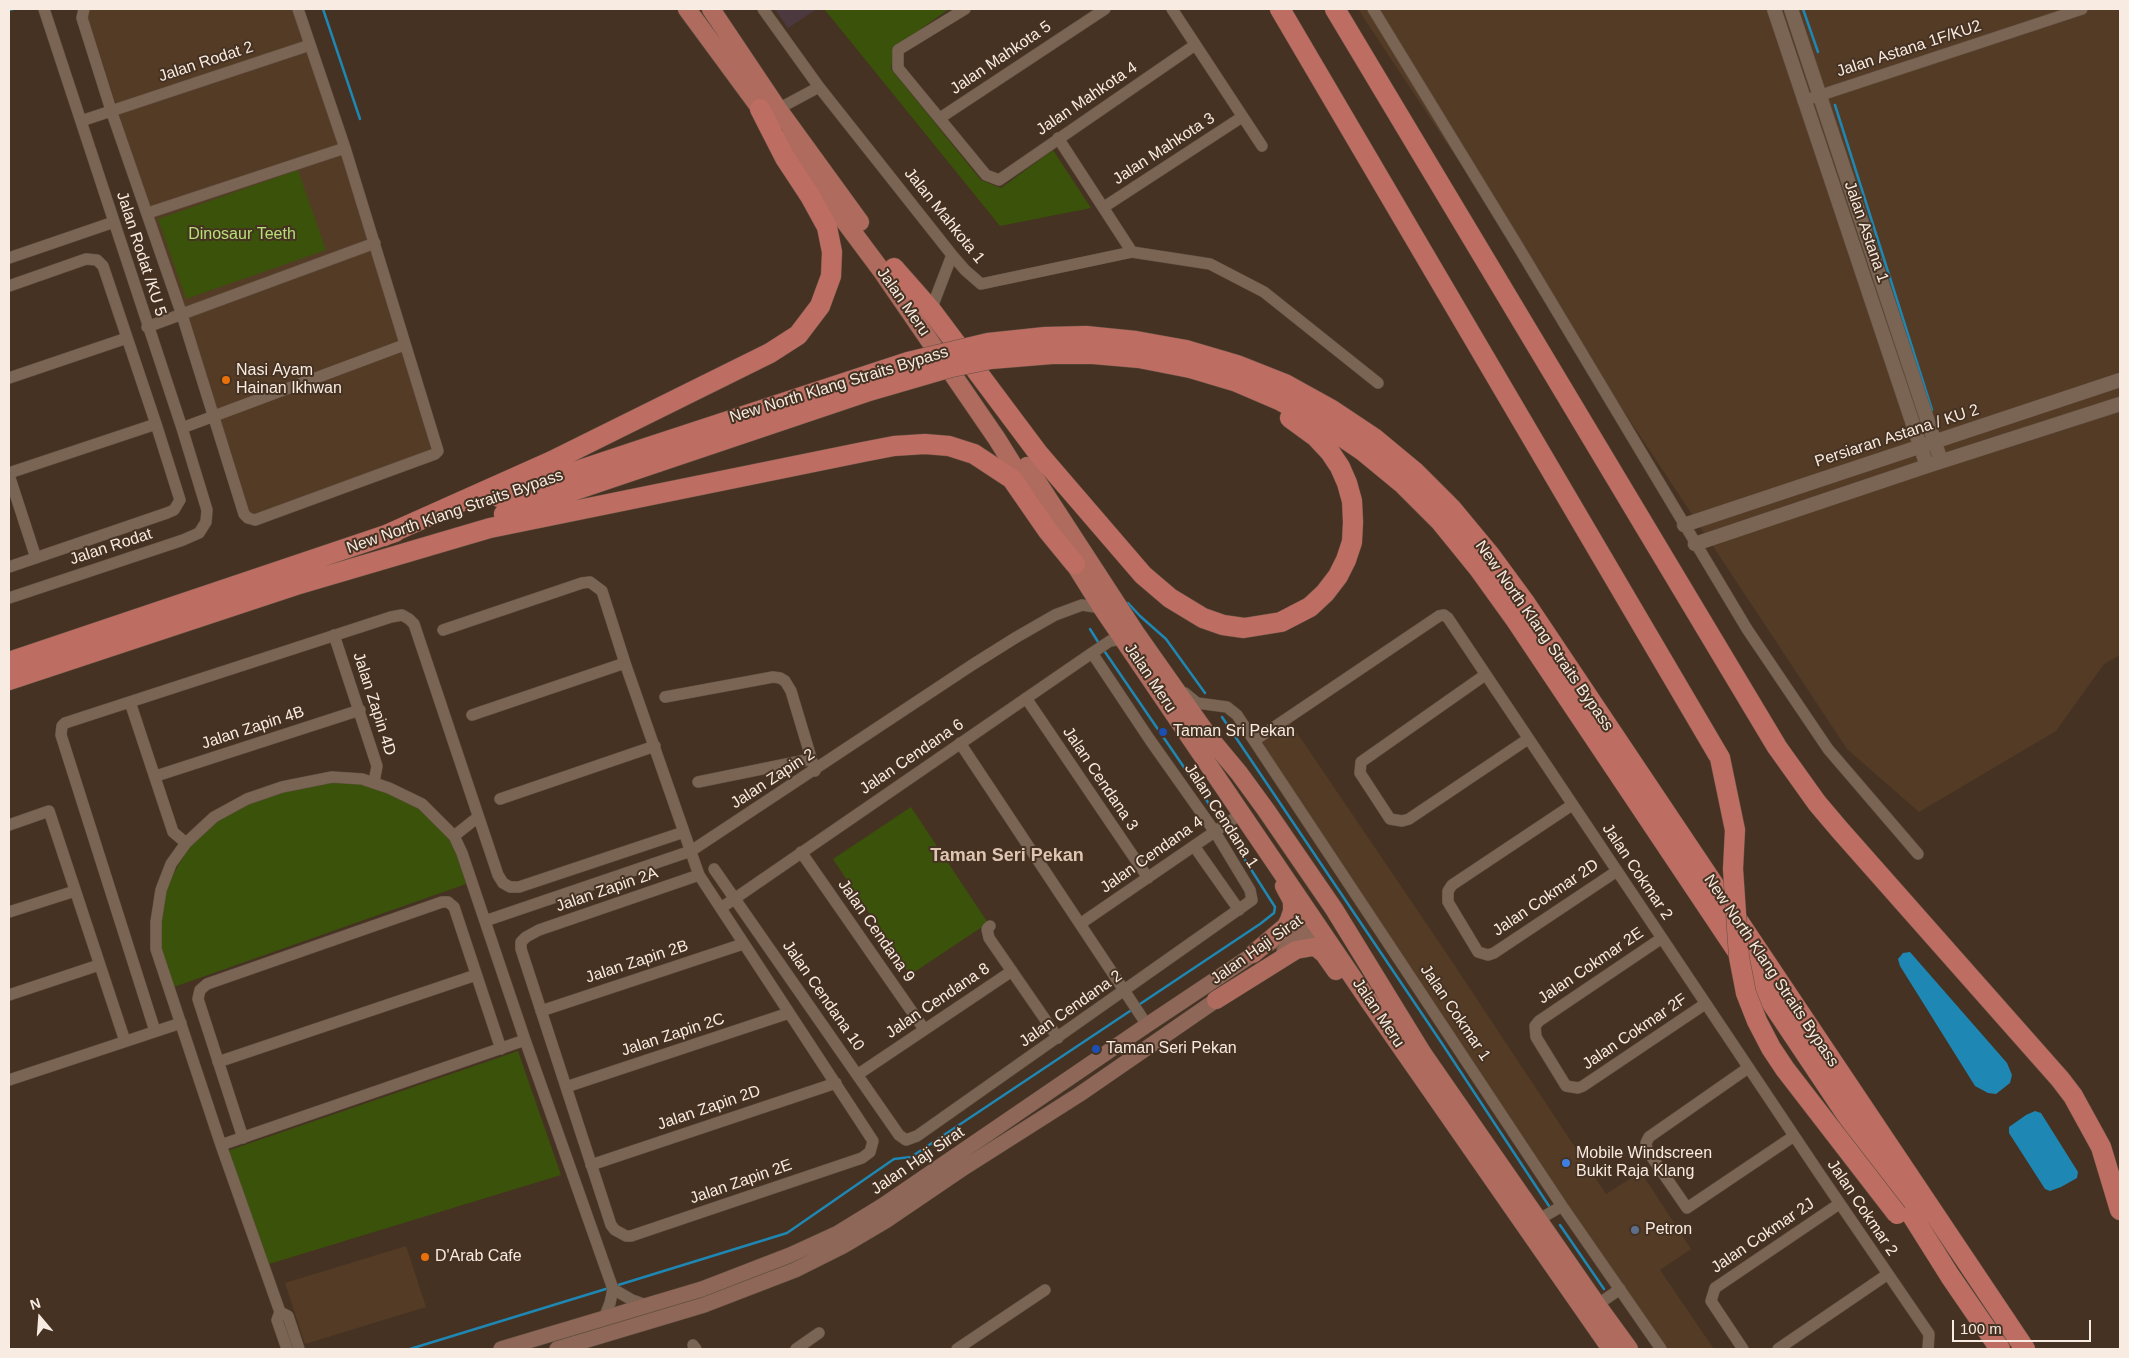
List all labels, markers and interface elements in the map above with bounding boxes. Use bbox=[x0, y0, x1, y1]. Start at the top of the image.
street label: Jalan Mahkota 5 bbox=[947, 17, 1055, 99]
street label: Jalan Astana 1F/KU2 bbox=[1834, 17, 1984, 81]
street label: Jalan Rodat 2 bbox=[156, 38, 256, 86]
street label: Jalan Mahkota 4 bbox=[1033, 58, 1141, 140]
street label: Jalan Mahkota 3 bbox=[1110, 109, 1218, 189]
street label: Jalan Mahkota 1 bbox=[900, 164, 988, 268]
street label: Jalan Astana 1 bbox=[1840, 179, 1892, 285]
street label: Jalan Rodat /KU 5 bbox=[112, 189, 170, 319]
park label: Dinosaur Teeth bbox=[188, 225, 296, 245]
street label: Jalan Meru bbox=[872, 264, 934, 340]
street label: New North Klang Straits Bypass bbox=[727, 343, 951, 427]
place label: Nasi Ayam Hainan Ikhwan bbox=[236, 361, 342, 399]
marker: Nasi Ayam Hainan Ikhwan bbox=[220, 374, 232, 386]
street label: Persiaran Astana / KU 2 bbox=[1812, 400, 1982, 472]
street label: New North Klang Straits Bypass bbox=[344, 466, 566, 558]
street label: Jalan Rodat bbox=[67, 525, 155, 569]
street label: New North Klang Straits Bypass bbox=[1471, 537, 1617, 735]
street label: Jalan Meru bbox=[1120, 640, 1180, 716]
street label: Jalan Zapin 4D bbox=[348, 650, 400, 758]
street label: Jalan Zapin 4B bbox=[199, 702, 307, 754]
street label: Jalan Cendana 6 bbox=[856, 715, 968, 799]
place label: Taman Sri Pekan bbox=[1173, 722, 1295, 742]
street label: Jalan Cendana 3 bbox=[1058, 723, 1142, 835]
marker: Taman Sri Pekan bbox=[1157, 726, 1169, 738]
street label: Jalan Zapin 2 bbox=[727, 745, 819, 813]
street label: Jalan Cendana 1 bbox=[1180, 760, 1262, 872]
street label: Jalan Cendana 4 bbox=[1097, 812, 1207, 898]
street label: Jalan Cokmar 2 bbox=[1598, 820, 1676, 924]
district label: Taman Seri Pekan bbox=[930, 845, 1084, 867]
street label: Jalan Cokmar 2D bbox=[1489, 855, 1603, 941]
street label: Jalan Zapin 2A bbox=[553, 864, 661, 916]
street label: New North Klang Straits Bypass bbox=[1699, 871, 1843, 1071]
street label: Jalan Cendana 9 bbox=[833, 876, 919, 986]
street label: Jalan Haji Sirat bbox=[1207, 911, 1307, 989]
street label: Jalan Cokmar 2E bbox=[1535, 924, 1647, 1008]
street label: Jalan Zapin 2B bbox=[583, 936, 691, 988]
street label: Jalan Cendana 10 bbox=[778, 937, 868, 1055]
street label: Jalan Cendana 8 bbox=[882, 959, 994, 1043]
street label: Jalan Cokmar 1 bbox=[1416, 961, 1494, 1065]
street label: Jalan Cendana 2 bbox=[1016, 966, 1126, 1052]
street label: Jalan Meru bbox=[1348, 975, 1408, 1051]
street label: Jalan Cokmar 2F bbox=[1579, 990, 1691, 1074]
street label: Jalan Zapin 2C bbox=[619, 1009, 727, 1061]
place label: Taman Seri Pekan bbox=[1106, 1039, 1237, 1059]
marker: Taman Seri Pekan bbox=[1090, 1043, 1102, 1055]
street label: Jalan Zapin 2D bbox=[655, 1081, 763, 1135]
street label: Jalan Haji Sirat bbox=[868, 1123, 968, 1199]
place label: Mobile Windscreen Bukit Raja Klang bbox=[1576, 1144, 1712, 1182]
street label: Jalan Zapin 2E bbox=[687, 1156, 795, 1208]
street label: Jalan Cokmar 2 bbox=[1823, 1156, 1901, 1260]
marker: Mobile Windscreen Bukit Raja Klang bbox=[1560, 1157, 1572, 1169]
street label: Jalan Cokmar 2J bbox=[1708, 1194, 1818, 1278]
place label: Petron bbox=[1645, 1220, 1692, 1240]
marker: Petron bbox=[1629, 1224, 1641, 1236]
place label: D'Arab Cafe bbox=[435, 1247, 522, 1267]
marker: D'Arab Cafe bbox=[419, 1251, 431, 1263]
north arrow bbox=[15, 1293, 65, 1343]
text: N bbox=[28, 1295, 43, 1313]
scale bar bbox=[1954, 1310, 2093, 1342]
text: 100 m bbox=[1960, 1320, 2002, 1337]

